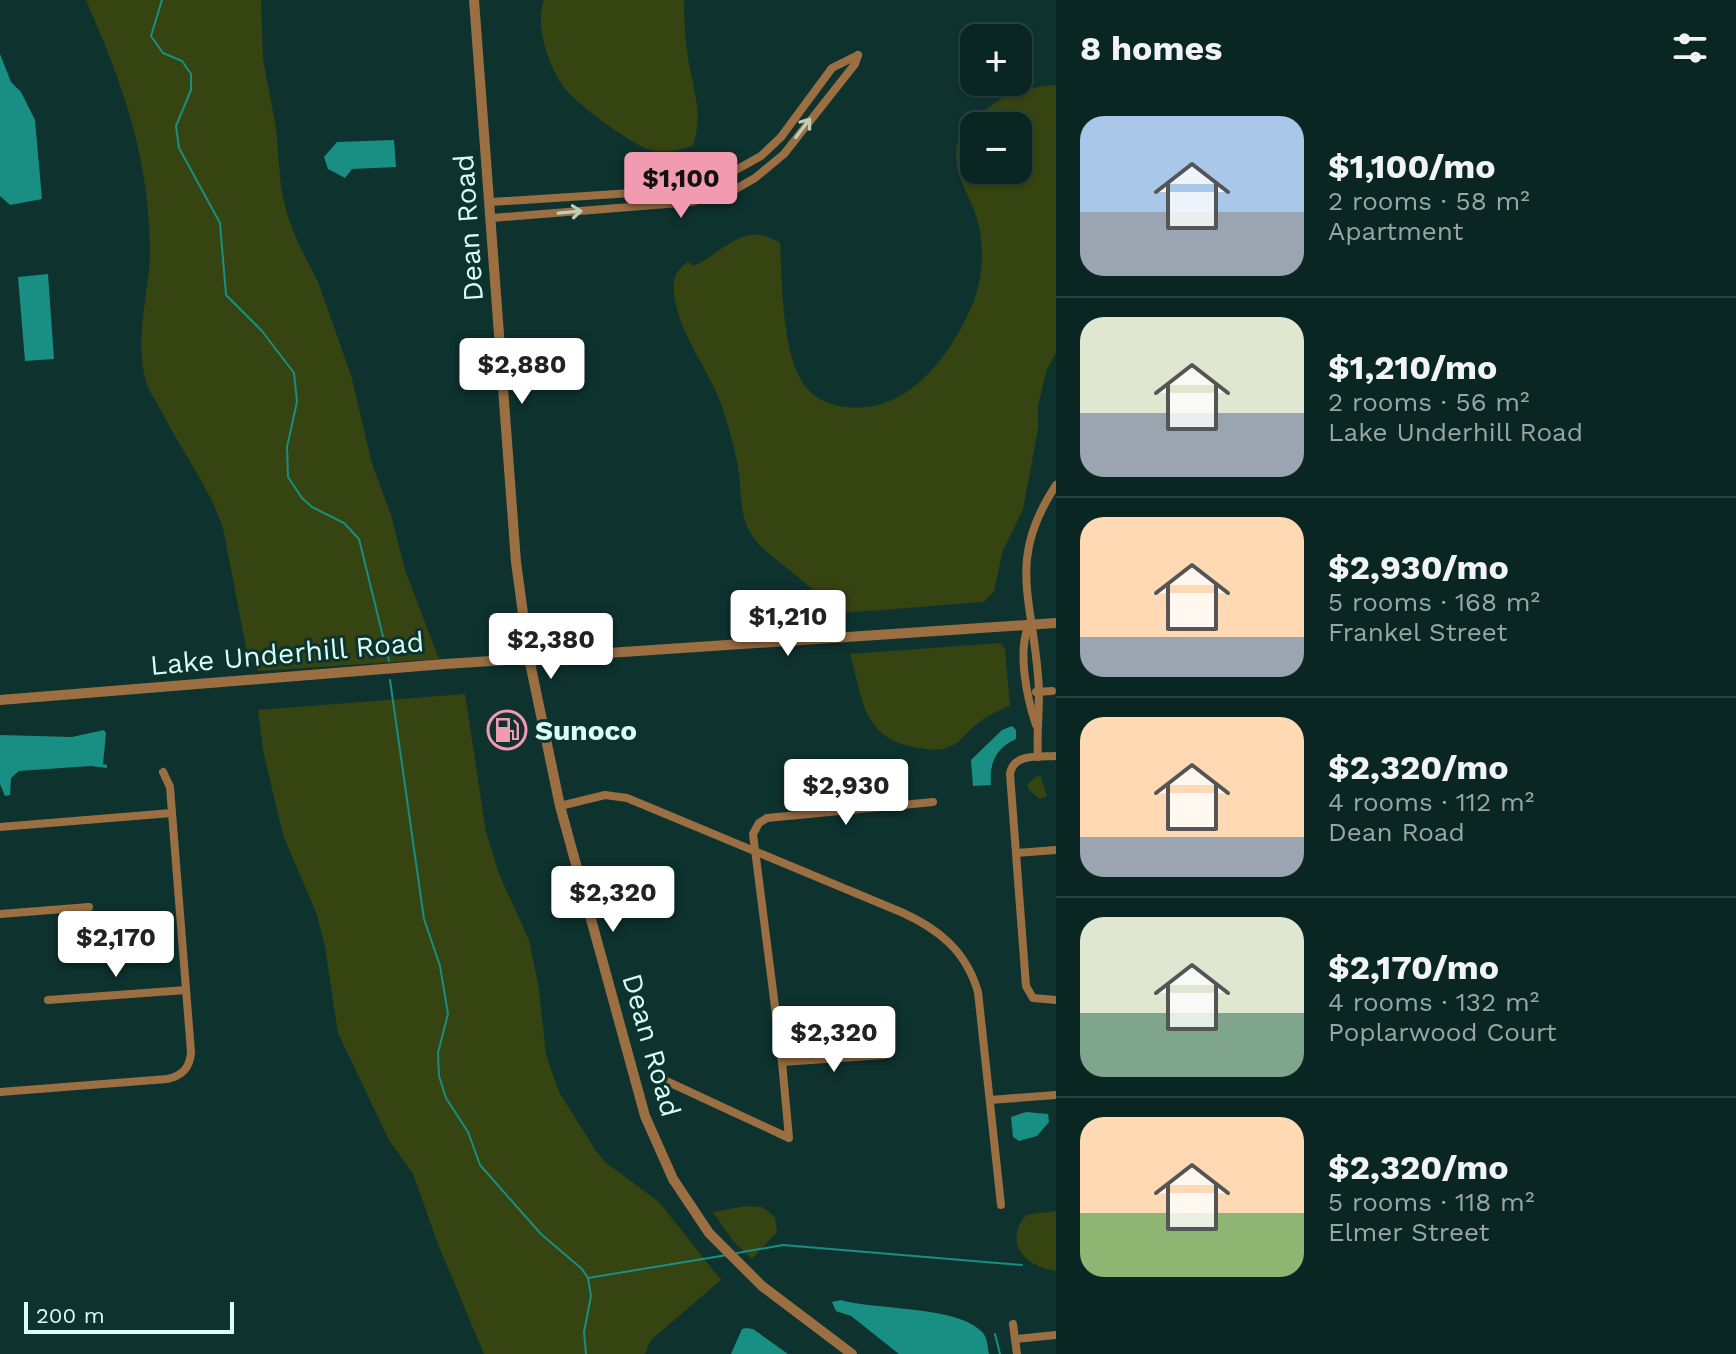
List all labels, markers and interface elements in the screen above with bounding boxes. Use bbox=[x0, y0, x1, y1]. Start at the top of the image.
map controls bbox=[960, 24, 1032, 184]
button: + bbox=[960, 24, 1032, 96]
icon: filters bbox=[1668, 26, 1712, 70]
text: 8 homes bbox=[1080, 28, 1222, 68]
button: − bbox=[960, 112, 1032, 184]
one-way arrow bbox=[795, 118, 811, 140]
text: $1,100/mo bbox=[1328, 146, 1496, 186]
icon: home bbox=[1144, 148, 1240, 244]
pin: $1,100 bbox=[616, 152, 746, 220]
street label: Dean Road bbox=[447, 153, 490, 303]
text: $1,100 bbox=[642, 163, 720, 193]
text: 2 rooms · 58 m² bbox=[1328, 186, 1530, 216]
one-way arrow bbox=[556, 204, 583, 219]
text: Apartment bbox=[1328, 216, 1464, 246]
pin: $2,880 bbox=[457, 338, 587, 406]
text: $1,210/mo bbox=[1328, 347, 1497, 387]
text: $2,880 bbox=[477, 349, 567, 379]
icon: home bbox=[1144, 349, 1240, 445]
text: 2 rooms · 56 m² bbox=[1328, 387, 1530, 417]
text: Lake Underhill Road bbox=[1328, 417, 1583, 447]
text: $2,930/mo bbox=[1328, 547, 1509, 587]
icon: home bbox=[1144, 549, 1240, 645]
text: 5 rooms · 168 m² bbox=[1328, 587, 1540, 617]
pin: $1,210 bbox=[723, 590, 853, 658]
text: $1,210 bbox=[749, 601, 827, 631]
pin: $2,380 bbox=[486, 613, 616, 681]
text: Frankel Street bbox=[1328, 617, 1507, 647]
text: $2,380 bbox=[507, 624, 595, 654]
street label: Lake Underhill Road bbox=[149, 625, 425, 682]
fuel station icon: Sunoco bbox=[486, 709, 528, 751]
place label: Sunoco bbox=[535, 714, 637, 747]
text: $2,320/mo bbox=[1328, 747, 1509, 787]
icon: home bbox=[1144, 749, 1240, 845]
pin: $2,930 bbox=[781, 759, 911, 827]
text: $2,930 bbox=[802, 770, 890, 800]
text: 4 rooms · 112 m² bbox=[1328, 787, 1534, 817]
text: Dean Road bbox=[1328, 817, 1465, 847]
pin: $2,320 bbox=[548, 866, 678, 934]
text: $2,320 bbox=[569, 877, 657, 907]
pin: $2,170 bbox=[51, 911, 181, 979]
text: $2,170 bbox=[76, 922, 156, 952]
text: $2,170/mo bbox=[1328, 947, 1499, 987]
icon: home bbox=[1144, 949, 1240, 1045]
street label: Dean Road bbox=[615, 970, 688, 1121]
text: 4 rooms · 132 m² bbox=[1328, 987, 1539, 1017]
pin: $2,320 bbox=[769, 1006, 899, 1074]
text: $2,320 bbox=[790, 1017, 878, 1047]
text: Poplarwood Court bbox=[1328, 1017, 1557, 1047]
text: $2,320/mo bbox=[1328, 1147, 1509, 1187]
icon: home bbox=[1144, 1149, 1240, 1245]
text: 5 rooms · 118 m² bbox=[1328, 1187, 1534, 1217]
text: Elmer Street bbox=[1328, 1217, 1489, 1247]
scale bar bbox=[24, 1298, 234, 1334]
text: 200 m bbox=[36, 1303, 105, 1328]

